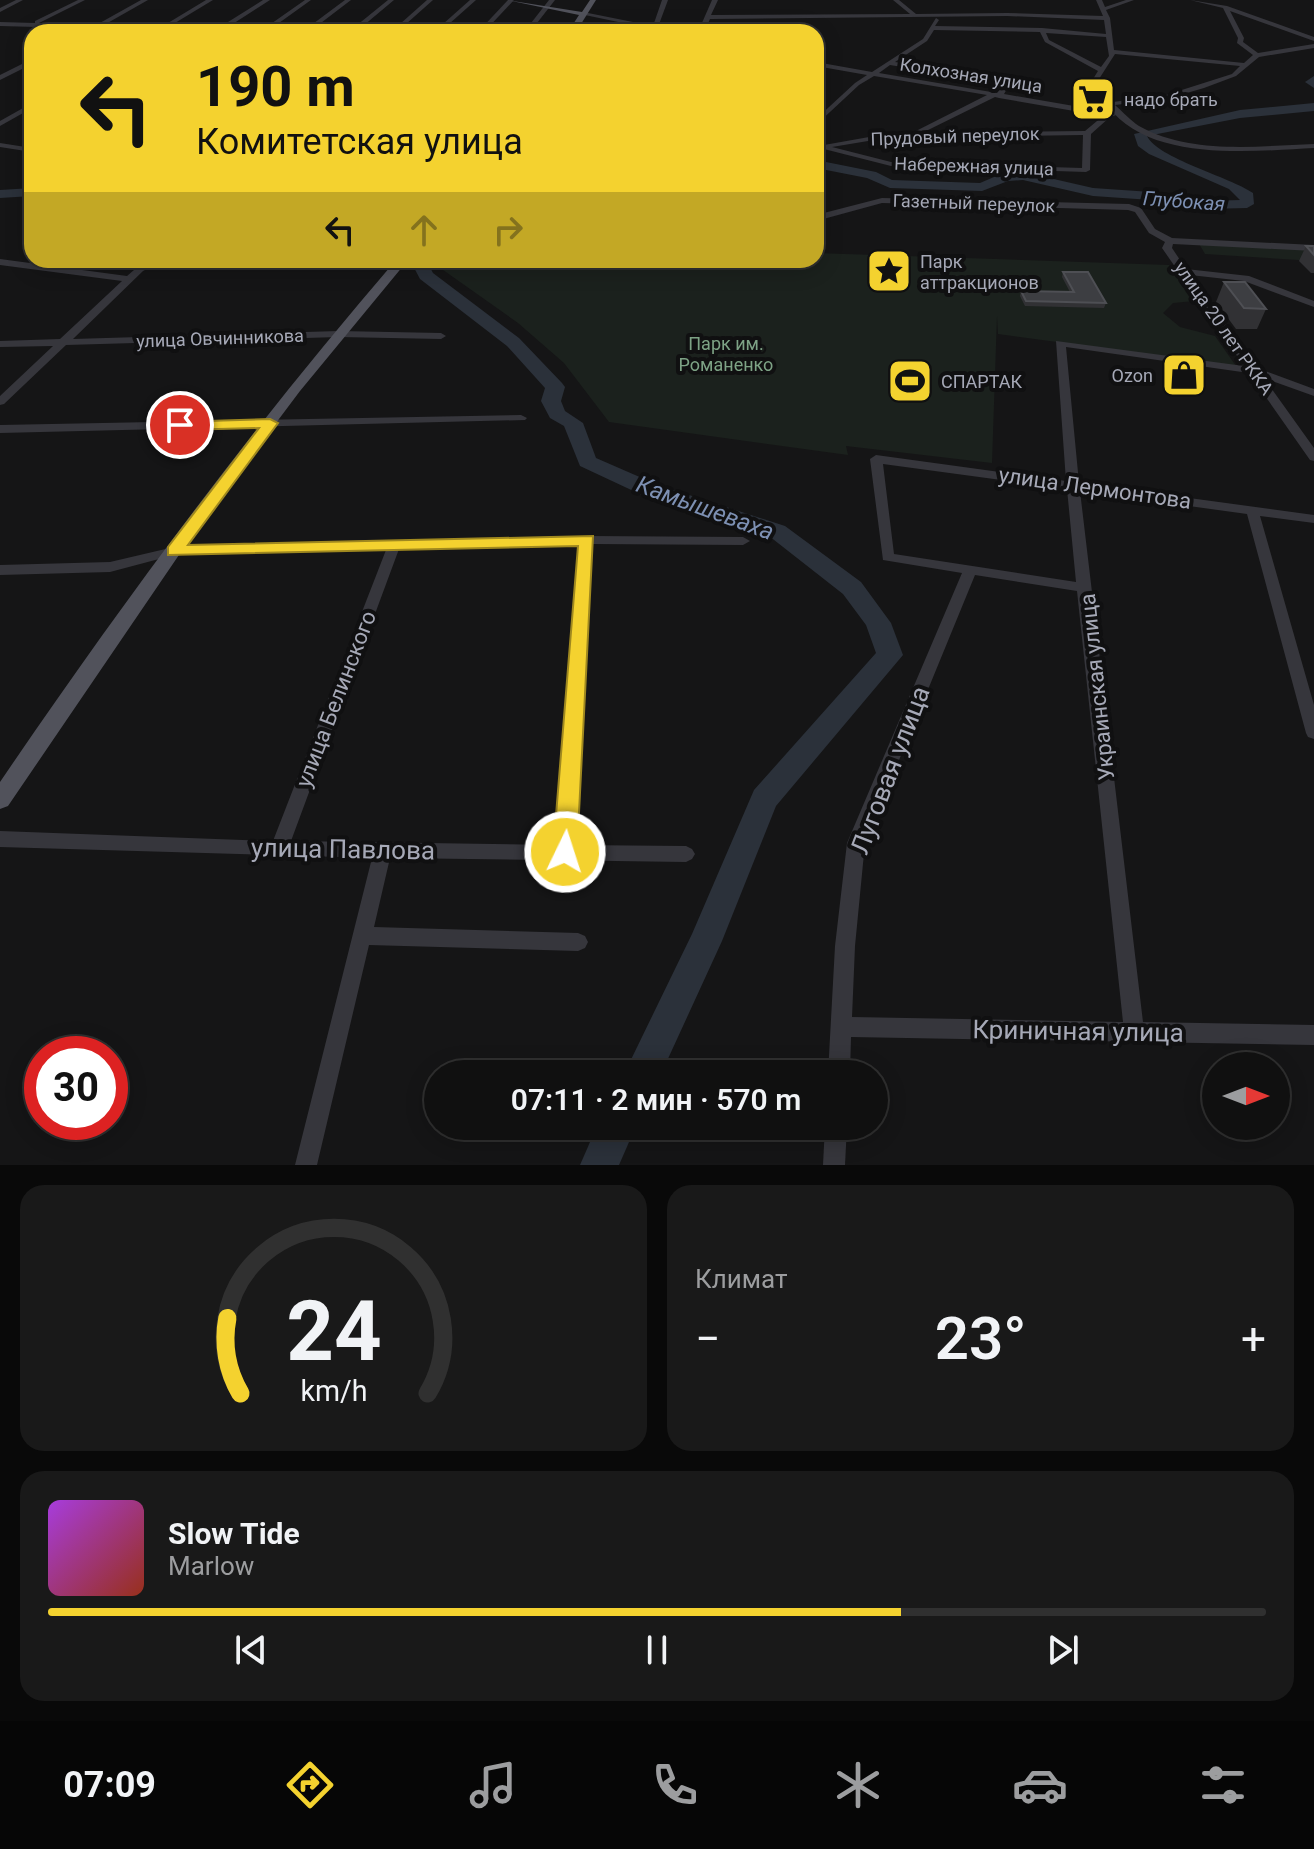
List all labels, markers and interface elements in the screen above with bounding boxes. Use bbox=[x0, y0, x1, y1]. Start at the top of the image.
street label: Колхозная улица bbox=[898, 53, 1044, 97]
text: 190 m bbox=[196, 54, 355, 120]
icon: left bbox=[64, 56, 168, 160]
supermarket icon: надо брать bbox=[1069, 75, 1117, 123]
place label: надо брать bbox=[1124, 89, 1218, 110]
text: Комитетская улица bbox=[196, 121, 523, 163]
street label: Прудовый переулок bbox=[870, 123, 1040, 149]
street label: Набережная улица bbox=[894, 153, 1054, 179]
water label: Глубокая bbox=[1142, 186, 1226, 216]
street label: Газетный переулок bbox=[892, 190, 1056, 216]
icon: left bbox=[318, 208, 362, 252]
icon: ahead bbox=[402, 208, 446, 252]
icon: right bbox=[486, 208, 530, 252]
place icon: Парк аттракционов bbox=[865, 247, 913, 295]
place label: Парк аттракционов bbox=[920, 251, 1039, 293]
street label: улица 20 лет РККА bbox=[1170, 257, 1278, 399]
street label: улица Овчинникова bbox=[136, 325, 304, 351]
park label: Парк им. Романенко bbox=[679, 333, 773, 375]
shop icon: Ozon bbox=[1160, 351, 1208, 399]
sports icon: СПАРТАК bbox=[886, 357, 934, 405]
place label: Ozon bbox=[1112, 365, 1153, 386]
place label: СПАРТАК bbox=[941, 371, 1022, 392]
pin bbox=[146, 391, 214, 459]
icon: arrive bbox=[158, 403, 202, 447]
street label: улица Лермонтова bbox=[997, 462, 1193, 514]
water label: Камышеваха bbox=[632, 470, 778, 546]
street label: Украинская улица bbox=[1075, 592, 1119, 782]
street label: улица Белинского bbox=[291, 607, 381, 791]
street label: Луговая улица bbox=[844, 682, 936, 858]
position arrow bbox=[523, 810, 607, 894]
street label: улица Павлова bbox=[251, 832, 435, 866]
street label: Криничная улица bbox=[972, 1014, 1184, 1048]
speed limit sign: 30 bbox=[24, 1036, 128, 1140]
north arrow bbox=[1202, 1052, 1290, 1140]
map controls bbox=[1202, 1052, 1290, 1140]
text: 07:11 · 2 мин · 570 m bbox=[511, 1082, 801, 1117]
text: Климат bbox=[695, 1264, 787, 1294]
text: 24 bbox=[286, 1283, 381, 1380]
text: 23° bbox=[935, 1303, 1026, 1374]
text: − bbox=[695, 1313, 720, 1365]
text: + bbox=[1241, 1313, 1266, 1365]
text: km/h bbox=[300, 1374, 367, 1408]
text: Slow Tide bbox=[168, 1516, 300, 1551]
text: Marlow bbox=[168, 1551, 254, 1581]
icon: previous bbox=[229, 1628, 273, 1672]
icon: pause bbox=[635, 1628, 679, 1672]
icon: next bbox=[1041, 1628, 1085, 1672]
icon: directions bbox=[282, 1757, 338, 1813]
icon: music bbox=[465, 1757, 521, 1813]
icon: phone bbox=[647, 1757, 703, 1813]
icon: climate bbox=[830, 1757, 886, 1813]
icon: car bbox=[1012, 1757, 1068, 1813]
icon: filters bbox=[1195, 1757, 1251, 1813]
text: 07:09 bbox=[63, 1764, 156, 1806]

